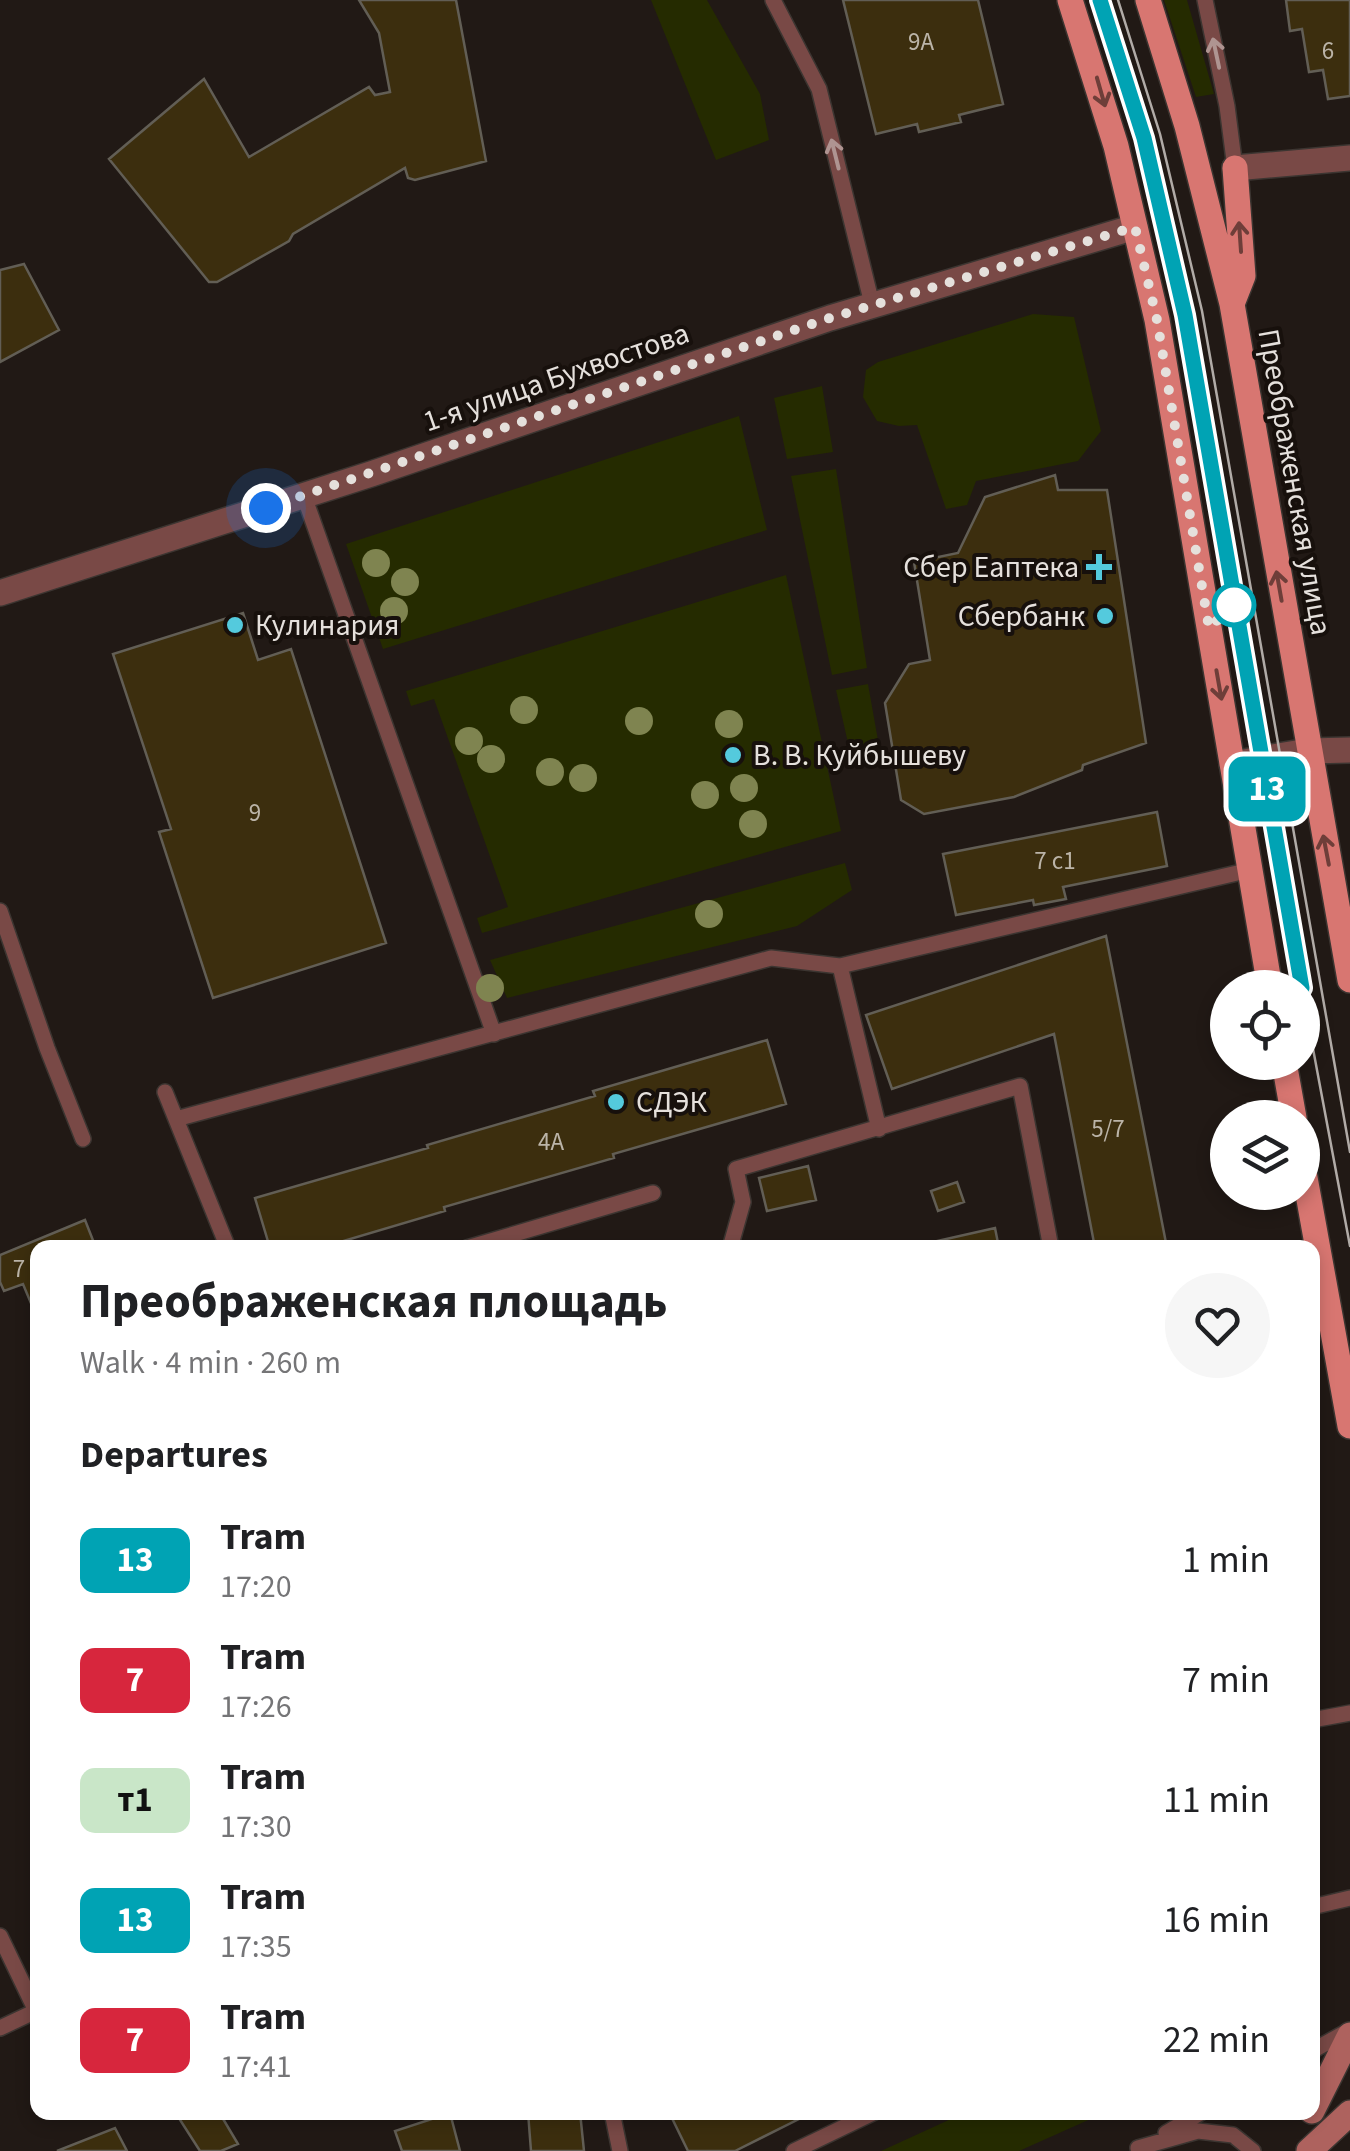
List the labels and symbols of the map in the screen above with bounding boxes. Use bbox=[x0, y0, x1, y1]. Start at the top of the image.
house number: 9А bbox=[908, 24, 934, 60]
house number: 6 bbox=[1322, 33, 1334, 69]
one-way arrow bbox=[1206, 38, 1225, 70]
one-way arrow bbox=[1093, 76, 1111, 107]
one-way arrow bbox=[825, 139, 843, 171]
one-way arrow bbox=[1230, 222, 1249, 254]
street label: 1-я улица Бухвостова bbox=[417, 312, 695, 443]
street label: Преображенская улица bbox=[1246, 326, 1343, 639]
your location bbox=[241, 483, 291, 533]
place label: Сбер Еаптека bbox=[903, 546, 1079, 589]
marker: Сбер Еаптека bbox=[1088, 556, 1110, 578]
one-way arrow bbox=[1269, 570, 1288, 603]
unlabelled marker bbox=[1213, 584, 1255, 626]
place label: Сбербанк bbox=[958, 595, 1085, 638]
place label: Кулинария bbox=[255, 604, 400, 647]
marker: Сбербанк bbox=[1094, 605, 1116, 627]
marker: Кулинария bbox=[224, 614, 246, 636]
one-way arrow bbox=[1210, 669, 1228, 701]
place label: В. В. Куйбышеву bbox=[753, 734, 966, 777]
marker: В. В. Куйбышеву bbox=[722, 744, 744, 766]
line badge: 13 bbox=[1222, 756, 1312, 822]
house number: 9 bbox=[249, 795, 261, 831]
one-way arrow bbox=[1316, 835, 1335, 867]
house number: 7 с1 bbox=[1034, 843, 1076, 879]
place label: СДЭК bbox=[636, 1081, 707, 1124]
marker: СДЭК bbox=[605, 1091, 627, 1113]
house number: 5/7 bbox=[1091, 1111, 1125, 1147]
house number: 4А bbox=[538, 1124, 564, 1160]
house number: 7 bbox=[13, 1251, 25, 1287]

